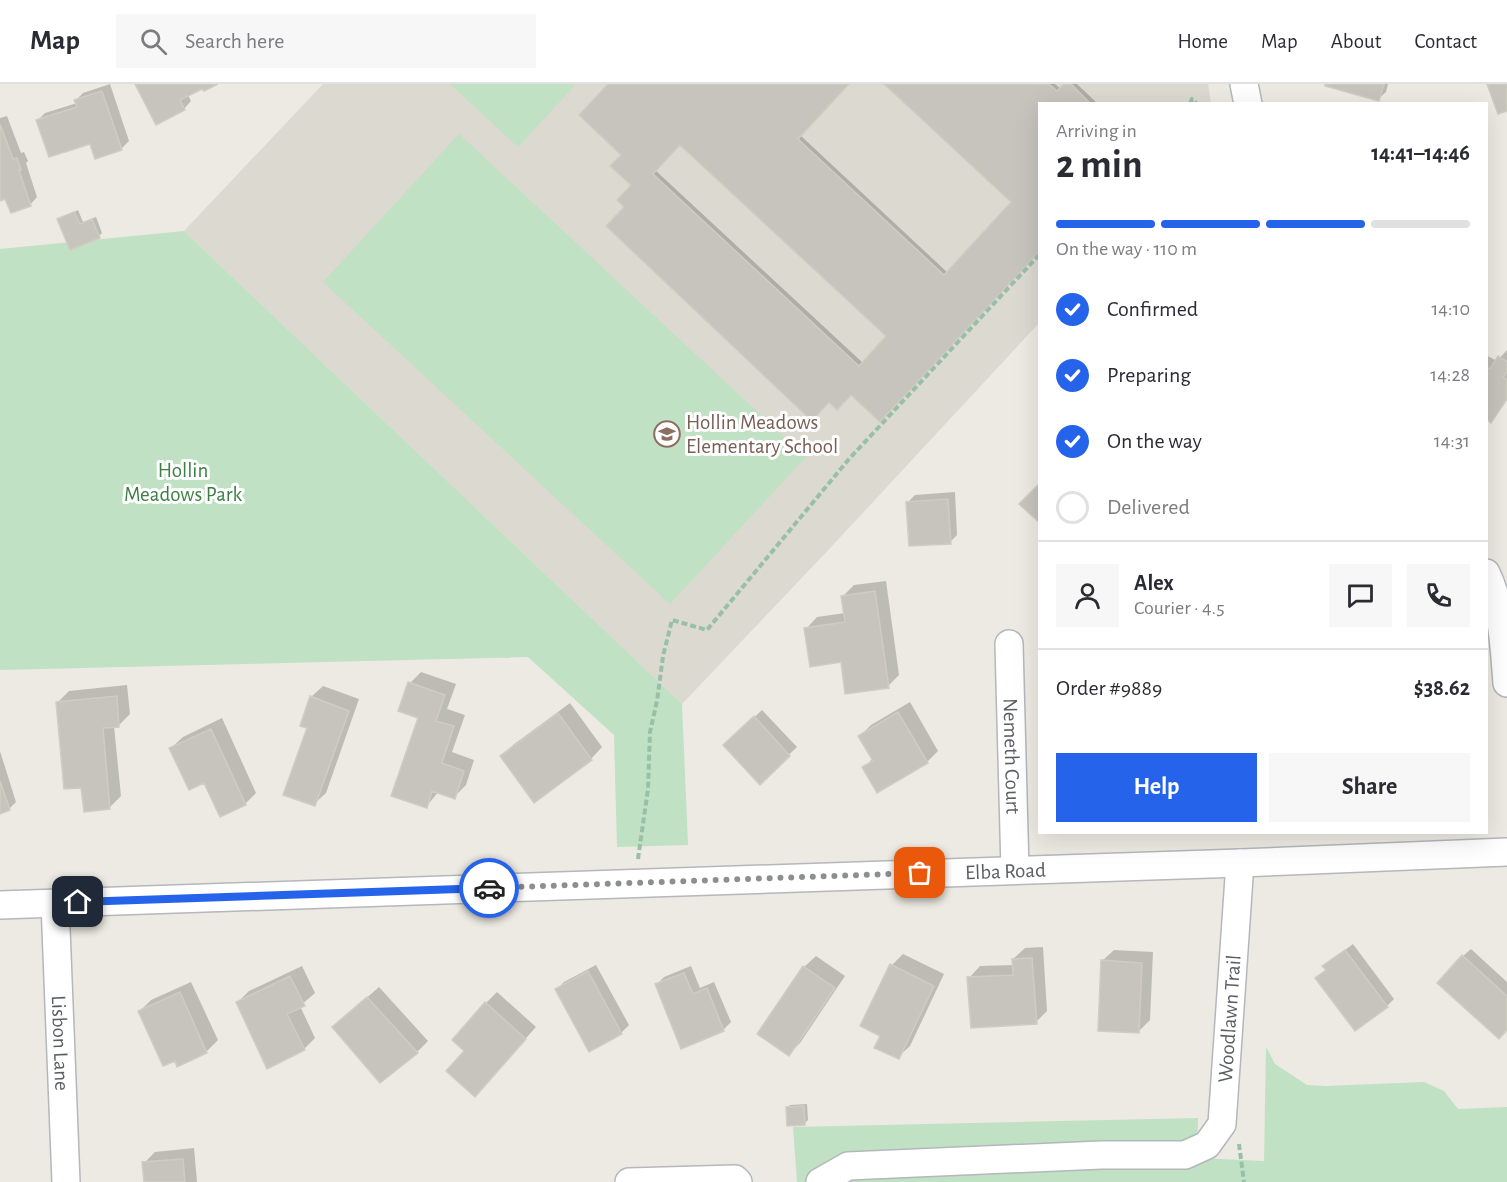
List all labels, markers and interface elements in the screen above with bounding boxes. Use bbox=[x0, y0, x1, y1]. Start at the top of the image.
search box bbox=[116, 14, 536, 68]
icon: search bbox=[137, 25, 170, 58]
text: Map bbox=[30, 27, 80, 55]
text: Search here bbox=[185, 30, 284, 52]
text: Home bbox=[1177, 31, 1228, 52]
text: Map bbox=[1261, 31, 1298, 52]
text: About bbox=[1331, 31, 1381, 52]
text: Contact bbox=[1414, 31, 1477, 52]
text: Arriving in bbox=[1056, 121, 1137, 141]
text: 14:41–14:46 bbox=[1371, 142, 1470, 164]
text: 2 min bbox=[1056, 146, 1143, 185]
text: On the way · 110 m bbox=[1056, 239, 1197, 259]
icon: check bbox=[1056, 293, 1089, 326]
text: Confirmed bbox=[1107, 298, 1198, 320]
text: 14:10 bbox=[1431, 299, 1470, 319]
icon: check bbox=[1056, 359, 1089, 392]
text: Preparing bbox=[1107, 364, 1191, 386]
text: 14:28 bbox=[1430, 365, 1470, 385]
place label: Hollin Meadows Elementary School bbox=[686, 412, 838, 457]
school or university icon: Hollin Meadows Elementary School bbox=[652, 419, 682, 449]
icon: check bbox=[1056, 425, 1089, 458]
text: On the way bbox=[1107, 430, 1202, 452]
text: 14:31 bbox=[1434, 431, 1470, 451]
park label: Hollin Meadows Park bbox=[124, 460, 242, 505]
text: Delivered bbox=[1107, 496, 1190, 518]
button: person bbox=[1056, 564, 1119, 627]
button: chat bbox=[1329, 564, 1392, 627]
button: phone bbox=[1407, 564, 1470, 627]
text: Alex bbox=[1134, 572, 1174, 594]
text: Courier · 4.5 bbox=[1134, 598, 1225, 618]
text: Order #9889 bbox=[1056, 677, 1162, 699]
text: $38.62 bbox=[1414, 677, 1470, 699]
street label: Nemeth Court bbox=[999, 698, 1024, 815]
button: Help bbox=[1056, 753, 1257, 822]
button: Share bbox=[1269, 753, 1470, 822]
pin bbox=[894, 847, 945, 898]
icon: bag bbox=[903, 856, 936, 889]
courier bbox=[459, 858, 519, 918]
street label: Elba Road bbox=[965, 860, 1046, 883]
icon: car bbox=[473, 872, 506, 905]
pin bbox=[52, 876, 103, 927]
icon: home bbox=[61, 885, 94, 918]
street label: Woodlawn Trail bbox=[1215, 954, 1245, 1083]
street label: Lisbon Lane bbox=[48, 995, 72, 1091]

